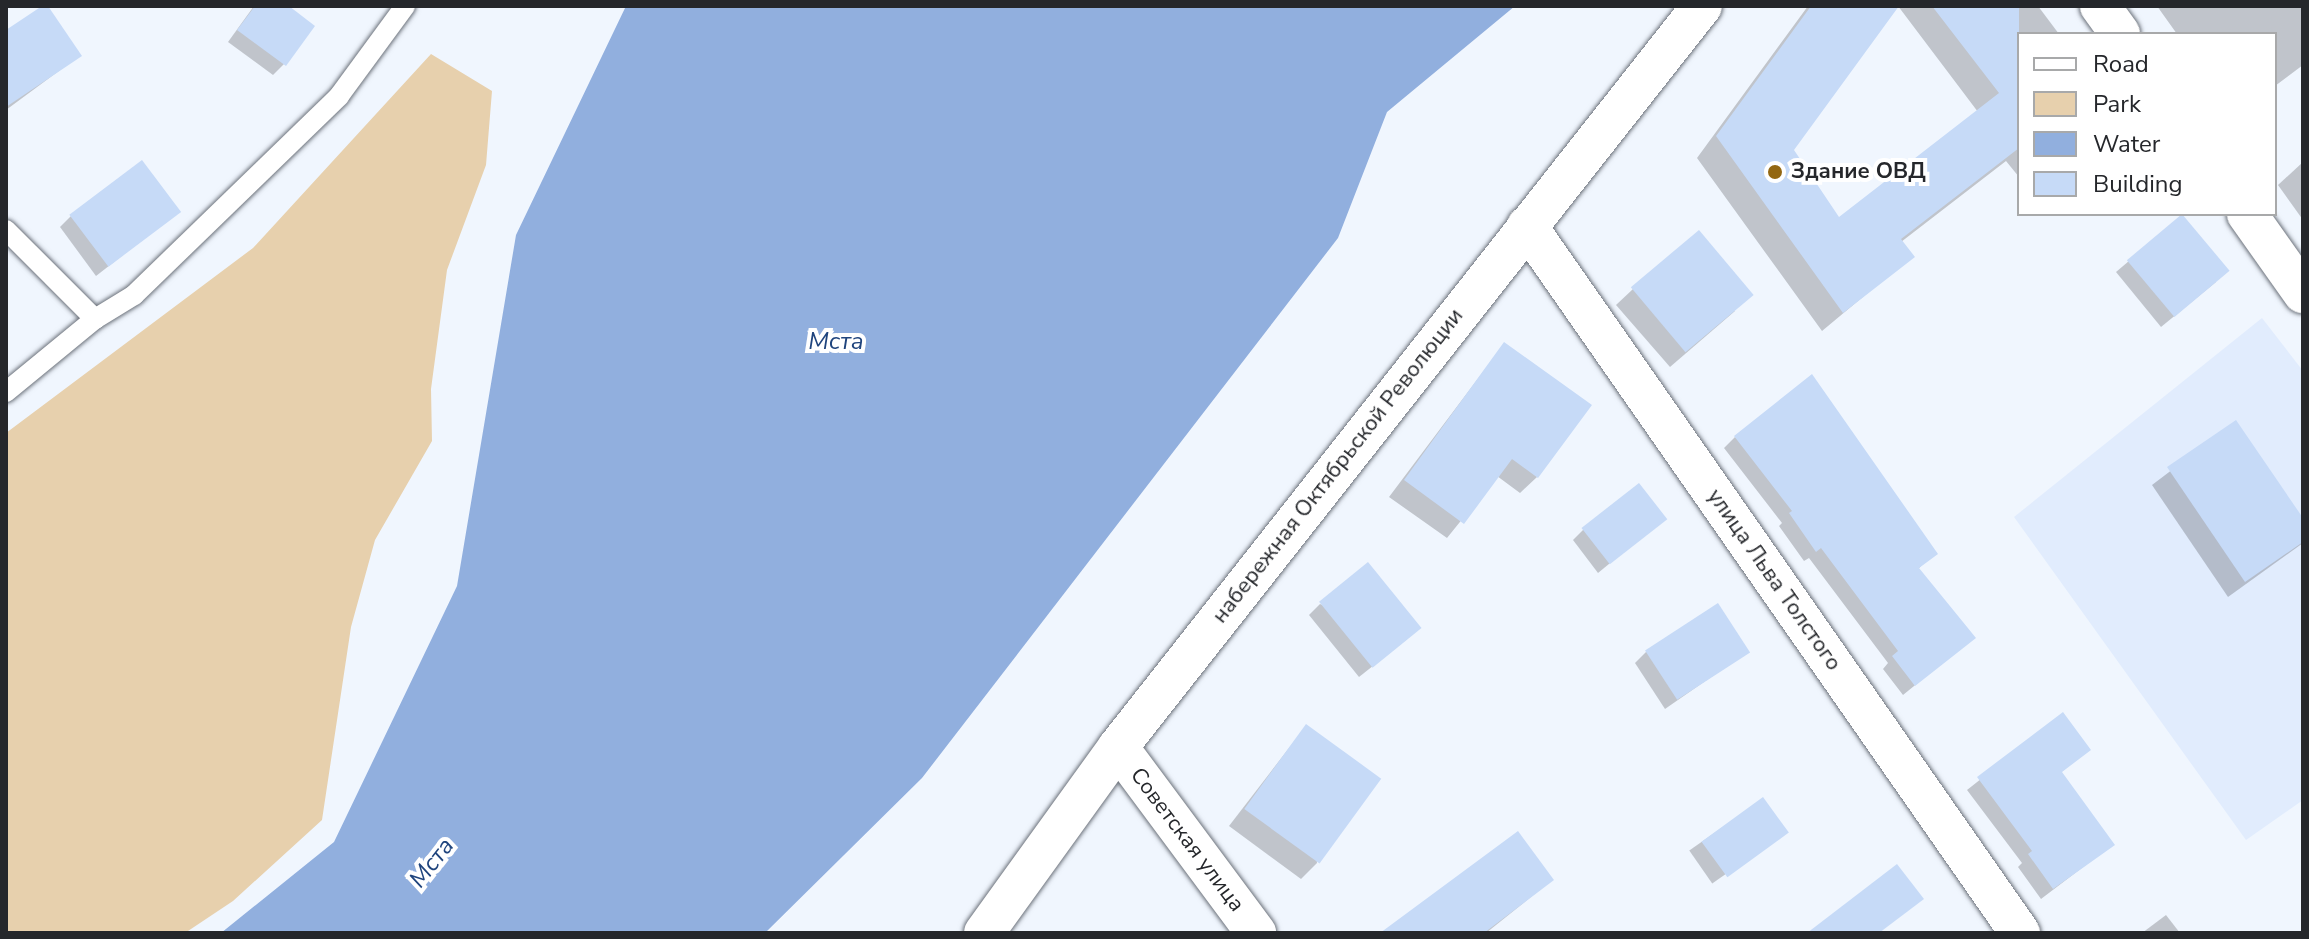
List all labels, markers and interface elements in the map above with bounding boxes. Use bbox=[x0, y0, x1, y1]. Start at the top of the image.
legend bbox=[2017, 32, 2277, 216]
text: Road bbox=[2093, 48, 2149, 80]
text: Park bbox=[2093, 88, 2141, 120]
text: Water bbox=[2093, 128, 2160, 160]
place label: Здание ОВД bbox=[1791, 159, 1926, 185]
marker: Здание ОВД bbox=[1766, 163, 1784, 181]
text: Building bbox=[2093, 168, 2183, 200]
street label: набережная Октябрьской Революции bbox=[1207, 303, 1469, 629]
water label: Мста bbox=[808, 328, 864, 356]
street label: улица Льва Толстого bbox=[1701, 484, 1847, 676]
street label: Советская улица bbox=[1124, 763, 1250, 917]
water label: Мста bbox=[404, 832, 460, 894]

